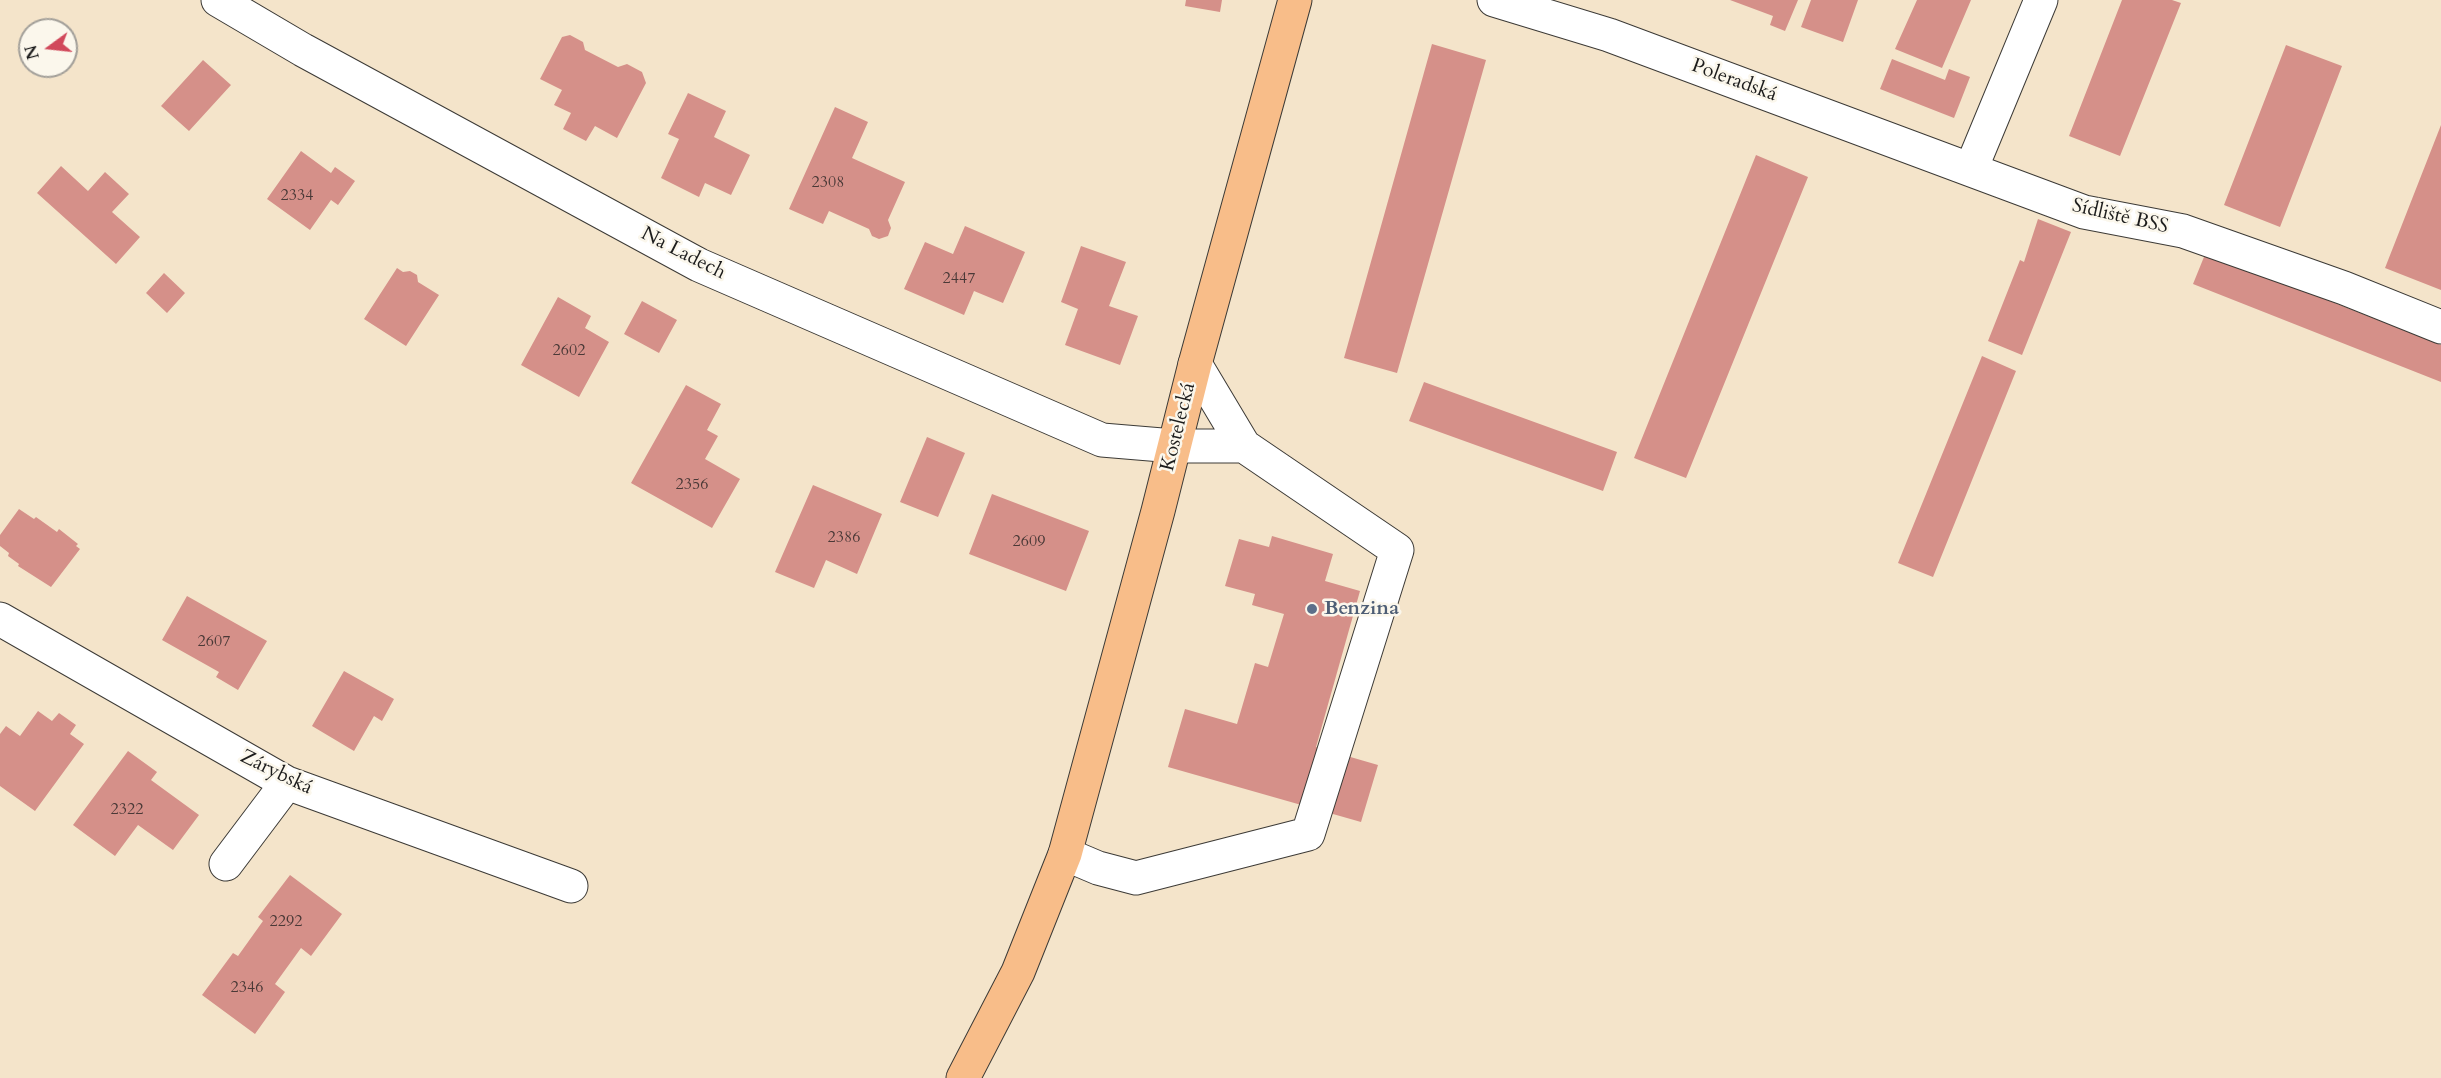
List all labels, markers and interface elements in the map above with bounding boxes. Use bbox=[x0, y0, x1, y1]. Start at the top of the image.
north arrow bbox=[18, 18, 78, 78]
text: N bbox=[20, 43, 45, 62]
street label: Poleradská bbox=[1688, 54, 1780, 108]
house number: 2308 bbox=[812, 173, 844, 193]
house number: 2334 bbox=[281, 186, 313, 206]
street label: Sídliště BSS bbox=[2070, 194, 2170, 240]
street label: Na Ladech bbox=[637, 223, 729, 285]
house number: 2447 bbox=[943, 269, 975, 289]
house number: 2602 bbox=[553, 341, 585, 361]
street label: Kostelecká bbox=[1156, 380, 1202, 474]
house number: 2356 bbox=[676, 475, 708, 495]
house number: 2386 bbox=[828, 528, 860, 548]
house number: 2609 bbox=[1013, 532, 1045, 552]
place label: Benzina bbox=[1324, 597, 1399, 621]
marker: Benzina bbox=[1305, 602, 1319, 616]
house number: 2607 bbox=[198, 632, 230, 652]
street label: Zárybská bbox=[236, 745, 316, 801]
house number: 2322 bbox=[111, 800, 143, 820]
house number: 2292 bbox=[270, 912, 302, 932]
house number: 2346 bbox=[231, 978, 263, 998]

